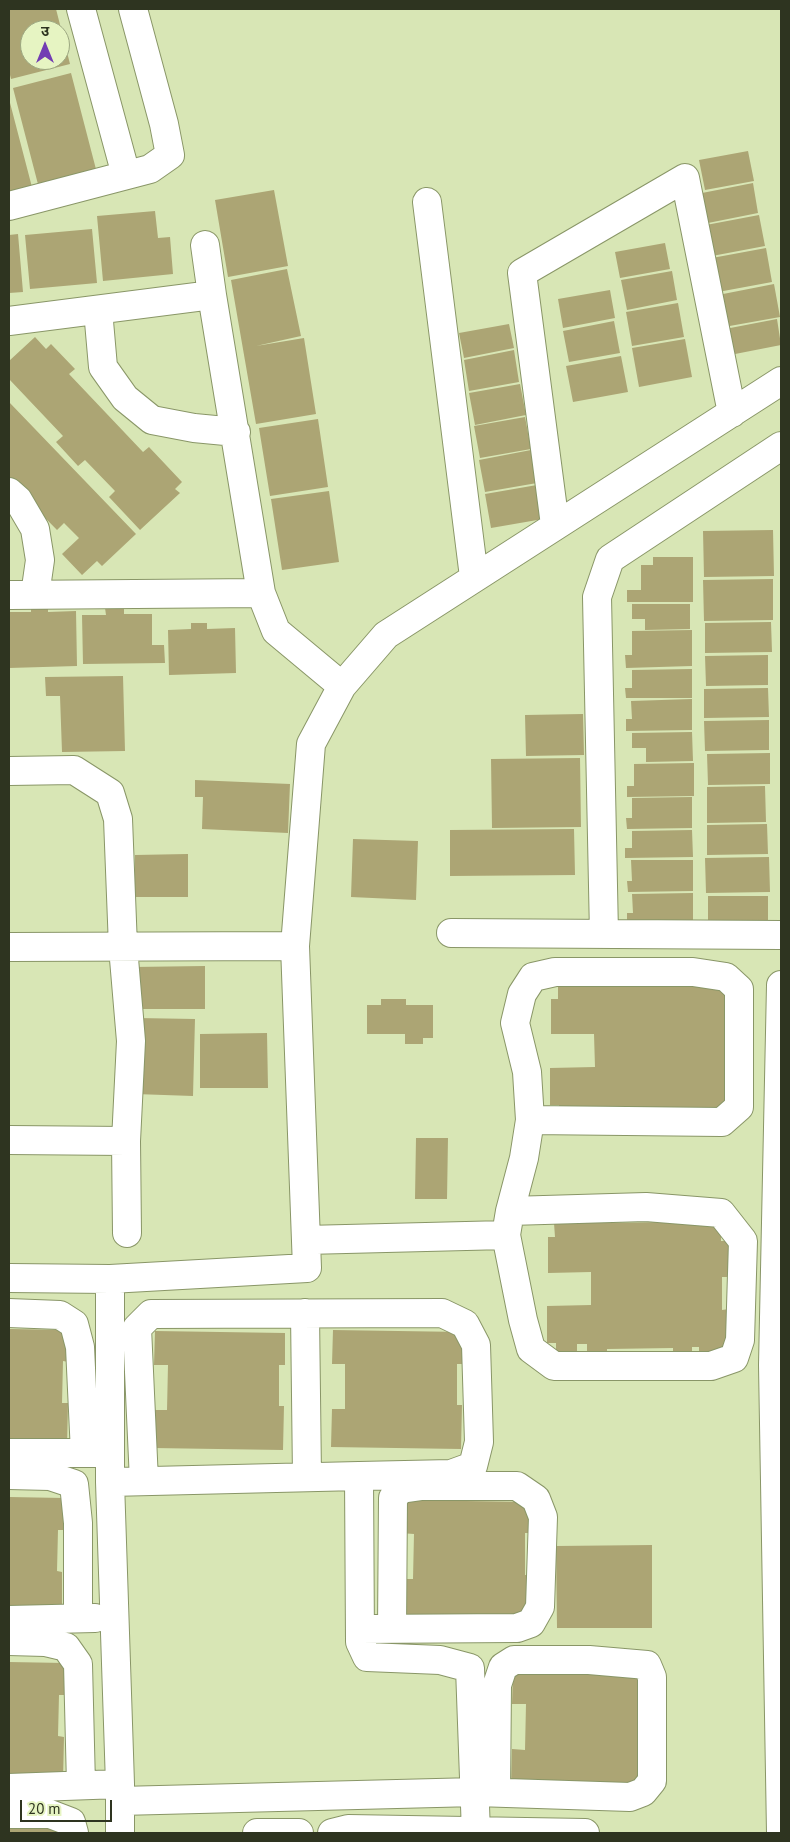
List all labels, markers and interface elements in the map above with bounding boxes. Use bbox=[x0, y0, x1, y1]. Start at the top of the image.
north arrow bbox=[20, 20, 70, 70]
text: उ bbox=[41, 22, 49, 40]
scale bar bbox=[22, 1790, 115, 1822]
text: 20 m bbox=[28, 1799, 61, 1818]

